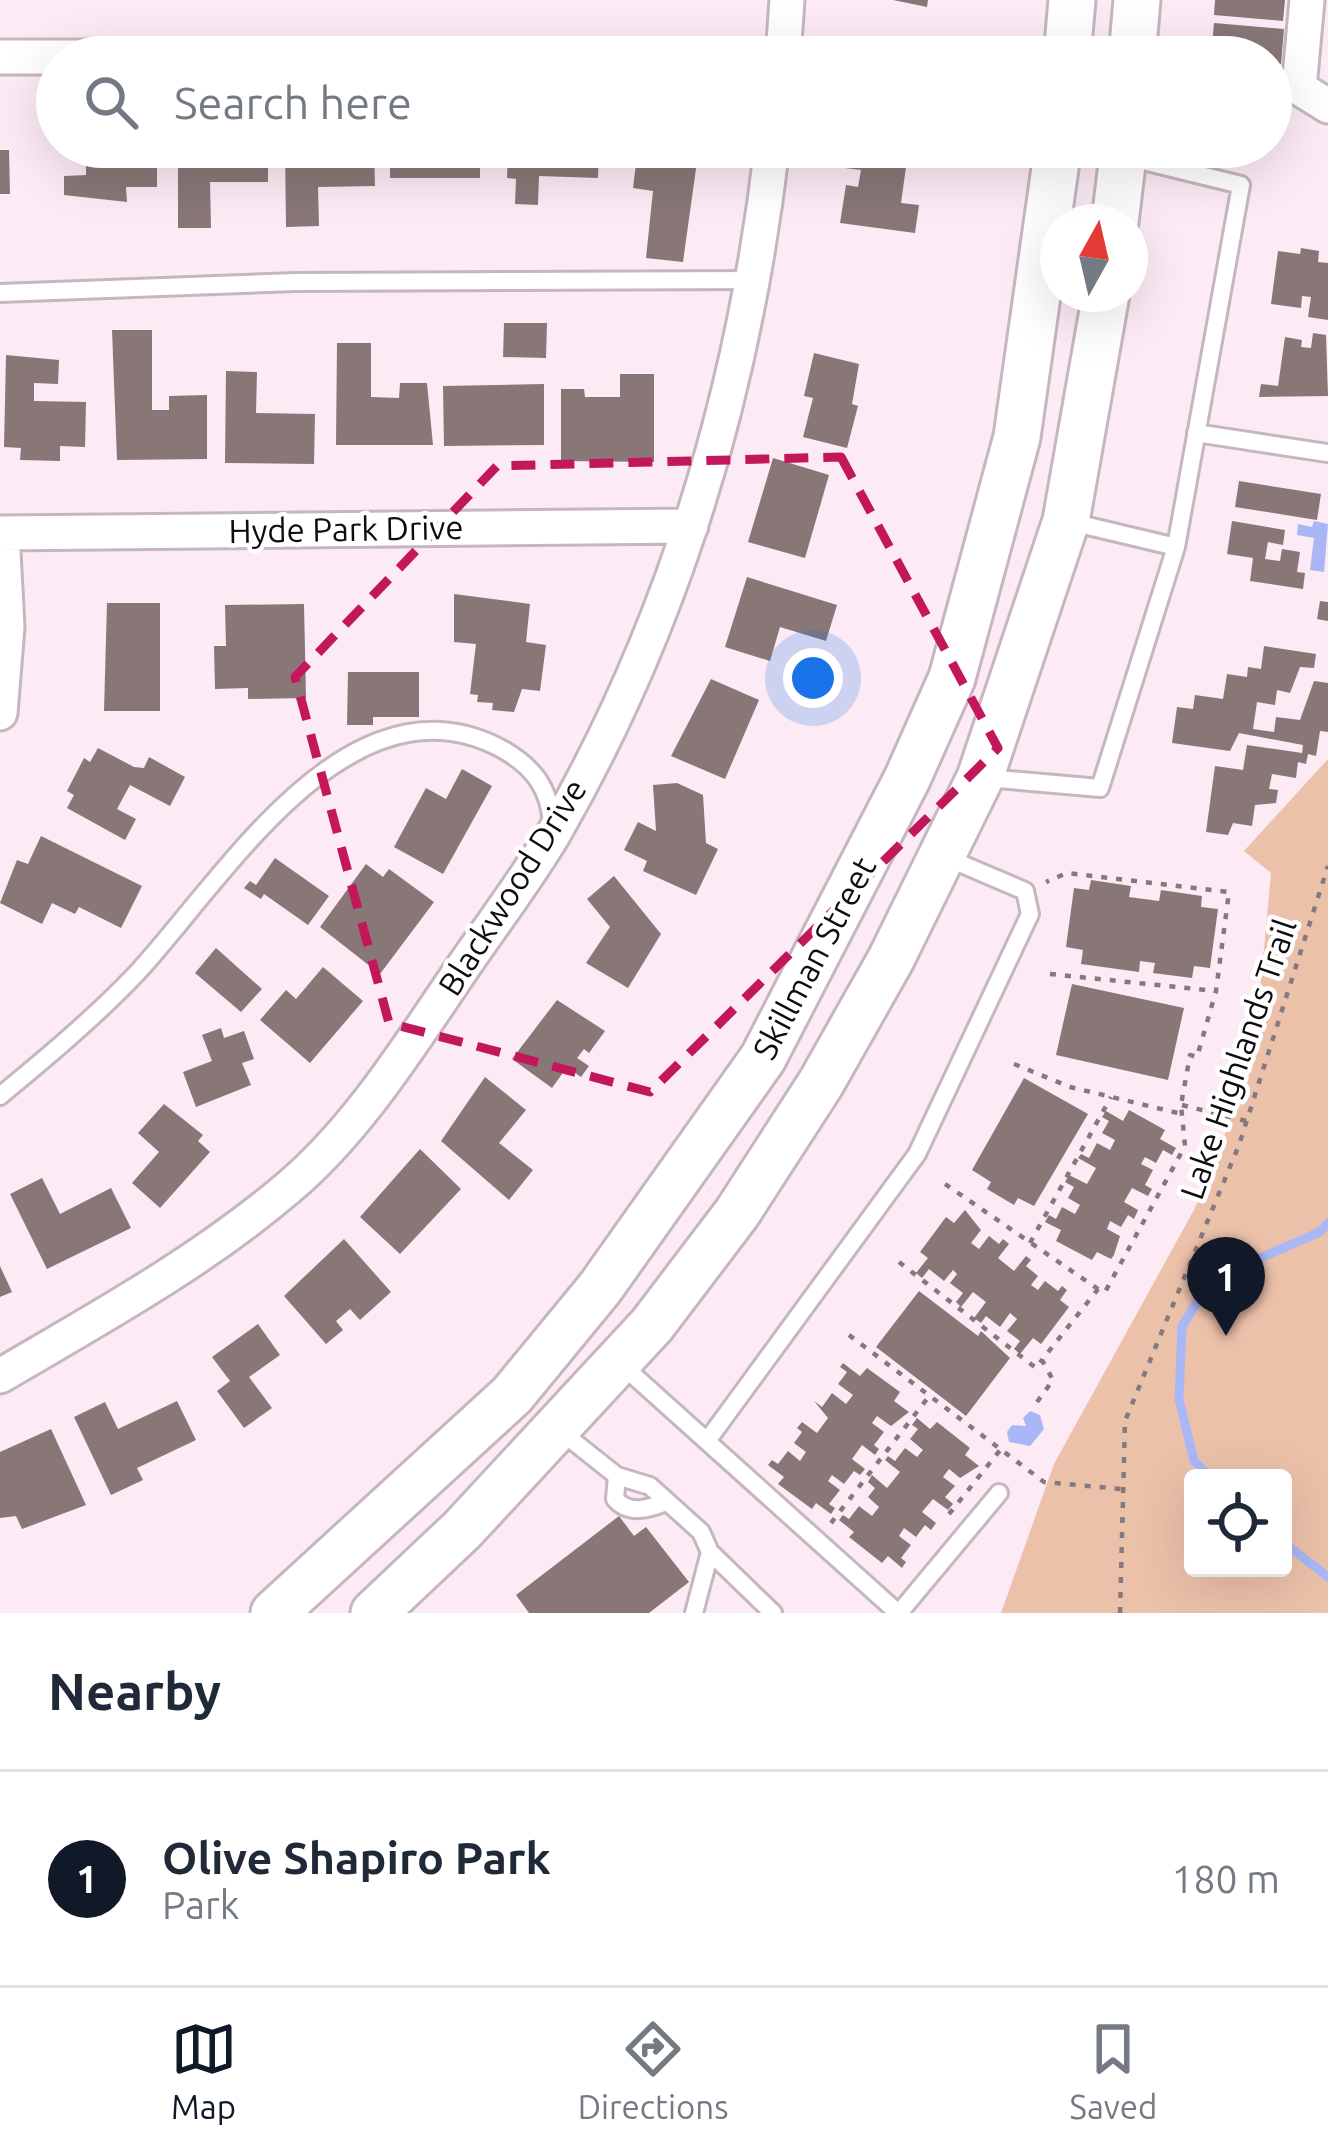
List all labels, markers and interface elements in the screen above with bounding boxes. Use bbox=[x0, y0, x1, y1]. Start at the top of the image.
search box bbox=[36, 36, 1292, 168]
icon: search bbox=[78, 69, 144, 135]
text: Search here bbox=[174, 77, 412, 128]
north arrow bbox=[1040, 204, 1148, 312]
street label: Hyde Park Drive bbox=[228, 508, 464, 549]
your location bbox=[783, 648, 843, 708]
street label: Blackwood Drive bbox=[430, 772, 593, 1002]
street label: Skillman Street bbox=[745, 850, 882, 1065]
street label: Lake Highlands Trail bbox=[1172, 914, 1303, 1204]
pin: 1 bbox=[1187, 1237, 1265, 1336]
map controls bbox=[1184, 1469, 1292, 1577]
button: locate bbox=[1184, 1469, 1292, 1577]
text: Nearby bbox=[48, 1662, 221, 1720]
text: Olive Shapiro Park bbox=[162, 1832, 551, 1883]
text: 1 bbox=[76, 1857, 98, 1900]
text: 180 m bbox=[1171, 1857, 1280, 1900]
text: Park bbox=[162, 1883, 240, 1926]
tab: Map bbox=[171, 2016, 237, 2125]
tab: Directions bbox=[578, 2016, 728, 2125]
tab: Saved bbox=[1070, 2016, 1157, 2125]

